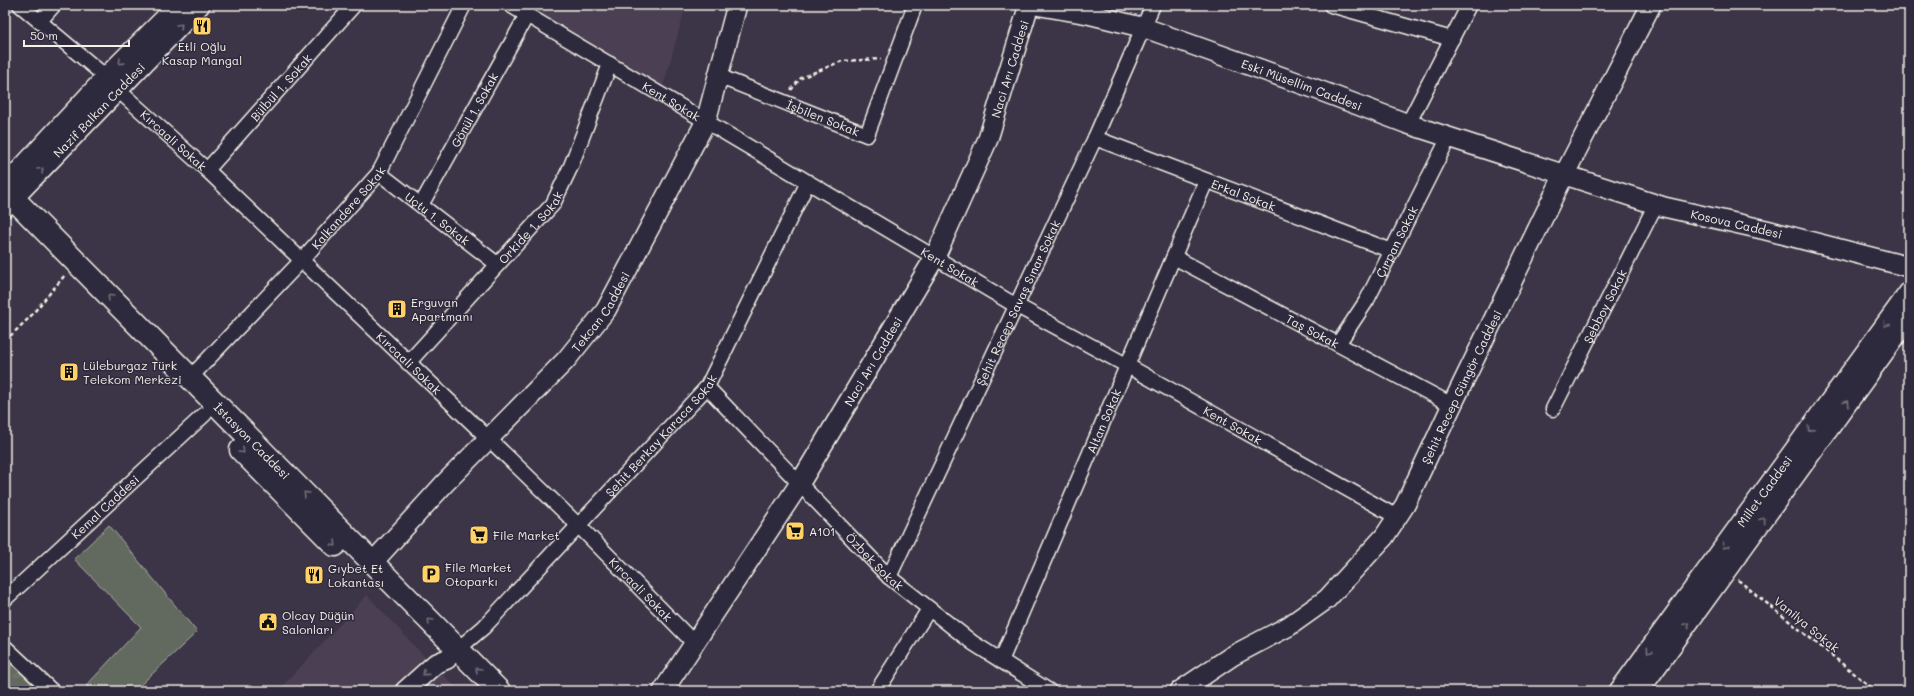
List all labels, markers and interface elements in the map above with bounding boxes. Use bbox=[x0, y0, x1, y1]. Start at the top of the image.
restaurant icon: Etli Oğlu Kasap Mangal bbox=[191, 15, 213, 37]
street label: Naci Arı Caddesi bbox=[987, 18, 1032, 120]
scale bar bbox=[24, 22, 129, 48]
one-way arrow bbox=[175, 23, 183, 31]
text: 50 m bbox=[30, 27, 58, 43]
place label: Etli Oğlu Kasap Mangal bbox=[162, 38, 242, 68]
street label: Bülbül 1. Sokak bbox=[247, 50, 315, 124]
street label: Eski Müsellim Caddesi bbox=[1239, 55, 1364, 114]
one-way arrow bbox=[118, 57, 126, 65]
street label: Nazif Balkan Caddesi bbox=[49, 59, 148, 161]
street label: Gönül 1. Sokak bbox=[447, 70, 501, 150]
street label: Kent Sokak bbox=[640, 78, 703, 124]
street label: İşbilen Sokak bbox=[784, 96, 862, 139]
street label: Kırcaali Sokak bbox=[137, 106, 210, 174]
street label: Kalkandere Sokak bbox=[308, 164, 389, 252]
one-way arrow bbox=[36, 167, 44, 175]
street label: Erkal Sokak bbox=[1209, 175, 1278, 214]
street label: Uçtu 1. Sokak bbox=[402, 188, 473, 248]
street label: Orkide 1. Sokak bbox=[495, 188, 566, 267]
street label: Çırpan Sokak bbox=[1372, 203, 1421, 280]
street label: Kosova Caddesi bbox=[1689, 205, 1784, 242]
street label: Şehit Recep Savaş Sınar Sokak bbox=[972, 217, 1063, 388]
street label: Kent Sokak bbox=[918, 243, 982, 290]
street label: Şebboy Sokak bbox=[1579, 267, 1630, 346]
street label: Tekcan Caddesi bbox=[568, 269, 633, 355]
one-way arrow bbox=[107, 294, 114, 302]
place label: Erguvan Apartmanı bbox=[411, 294, 473, 324]
building icon: Erguvan Apartmanı bbox=[386, 298, 408, 320]
street label: Şehit Recep Güngör Caddesi bbox=[1417, 307, 1505, 467]
street label: Taş Sokak bbox=[1283, 310, 1342, 351]
street label: Naci Arı Caddesi bbox=[840, 314, 906, 409]
one-way arrow bbox=[1883, 320, 1891, 327]
street label: Kırcaali Sokak bbox=[373, 328, 445, 398]
place label: Lüleburgaz Türk Telekom Merkezi bbox=[83, 357, 182, 387]
building icon: Lüleburgaz Türk Telekom Merkezi bbox=[58, 361, 80, 383]
street label: Şehit Berkay Karaca Sokak bbox=[601, 372, 720, 500]
street label: Altan Sokak bbox=[1083, 386, 1124, 456]
street label: İstasyon Caddesi bbox=[211, 399, 294, 483]
one-way arrow bbox=[1842, 401, 1849, 408]
street label: Kent Sokak bbox=[1201, 402, 1265, 448]
one-way arrow bbox=[1808, 425, 1815, 432]
one-way arrow bbox=[237, 446, 245, 454]
street label: Millet Caddesi bbox=[1733, 452, 1795, 530]
street label: Kemal Caddesi bbox=[68, 471, 142, 542]
one-way arrow bbox=[303, 491, 311, 499]
one-way arrow bbox=[1758, 517, 1766, 524]
supermarket icon: A101 bbox=[784, 520, 806, 542]
place label: A101 bbox=[809, 523, 835, 539]
supermarket icon: File Market bbox=[468, 524, 490, 546]
place label: File Market bbox=[493, 527, 560, 543]
street label: Özbek Sokak bbox=[842, 529, 907, 594]
one-way arrow bbox=[329, 539, 336, 547]
one-way arrow bbox=[1723, 541, 1730, 548]
street label: Kırcaali Sokak bbox=[606, 554, 676, 625]
place label: File Market Otoparkı bbox=[445, 559, 512, 589]
place label: Gıybet Et Lokantası bbox=[328, 560, 384, 590]
parking icon: File Market Otoparkı bbox=[420, 563, 442, 585]
restaurant icon: Gıybet Et Lokantası bbox=[303, 564, 325, 586]
street label: Vanilya Sokak bbox=[1771, 593, 1843, 655]
place label: Olcay Düğün Salonları bbox=[282, 607, 354, 637]
public building icon: Olcay Düğün Salonları bbox=[257, 611, 279, 633]
one-way arrow bbox=[427, 618, 435, 626]
one-way arrow bbox=[1682, 623, 1689, 630]
one-way arrow bbox=[1646, 647, 1654, 654]
one-way arrow bbox=[475, 667, 483, 675]
one-way arrow bbox=[422, 668, 429, 675]

